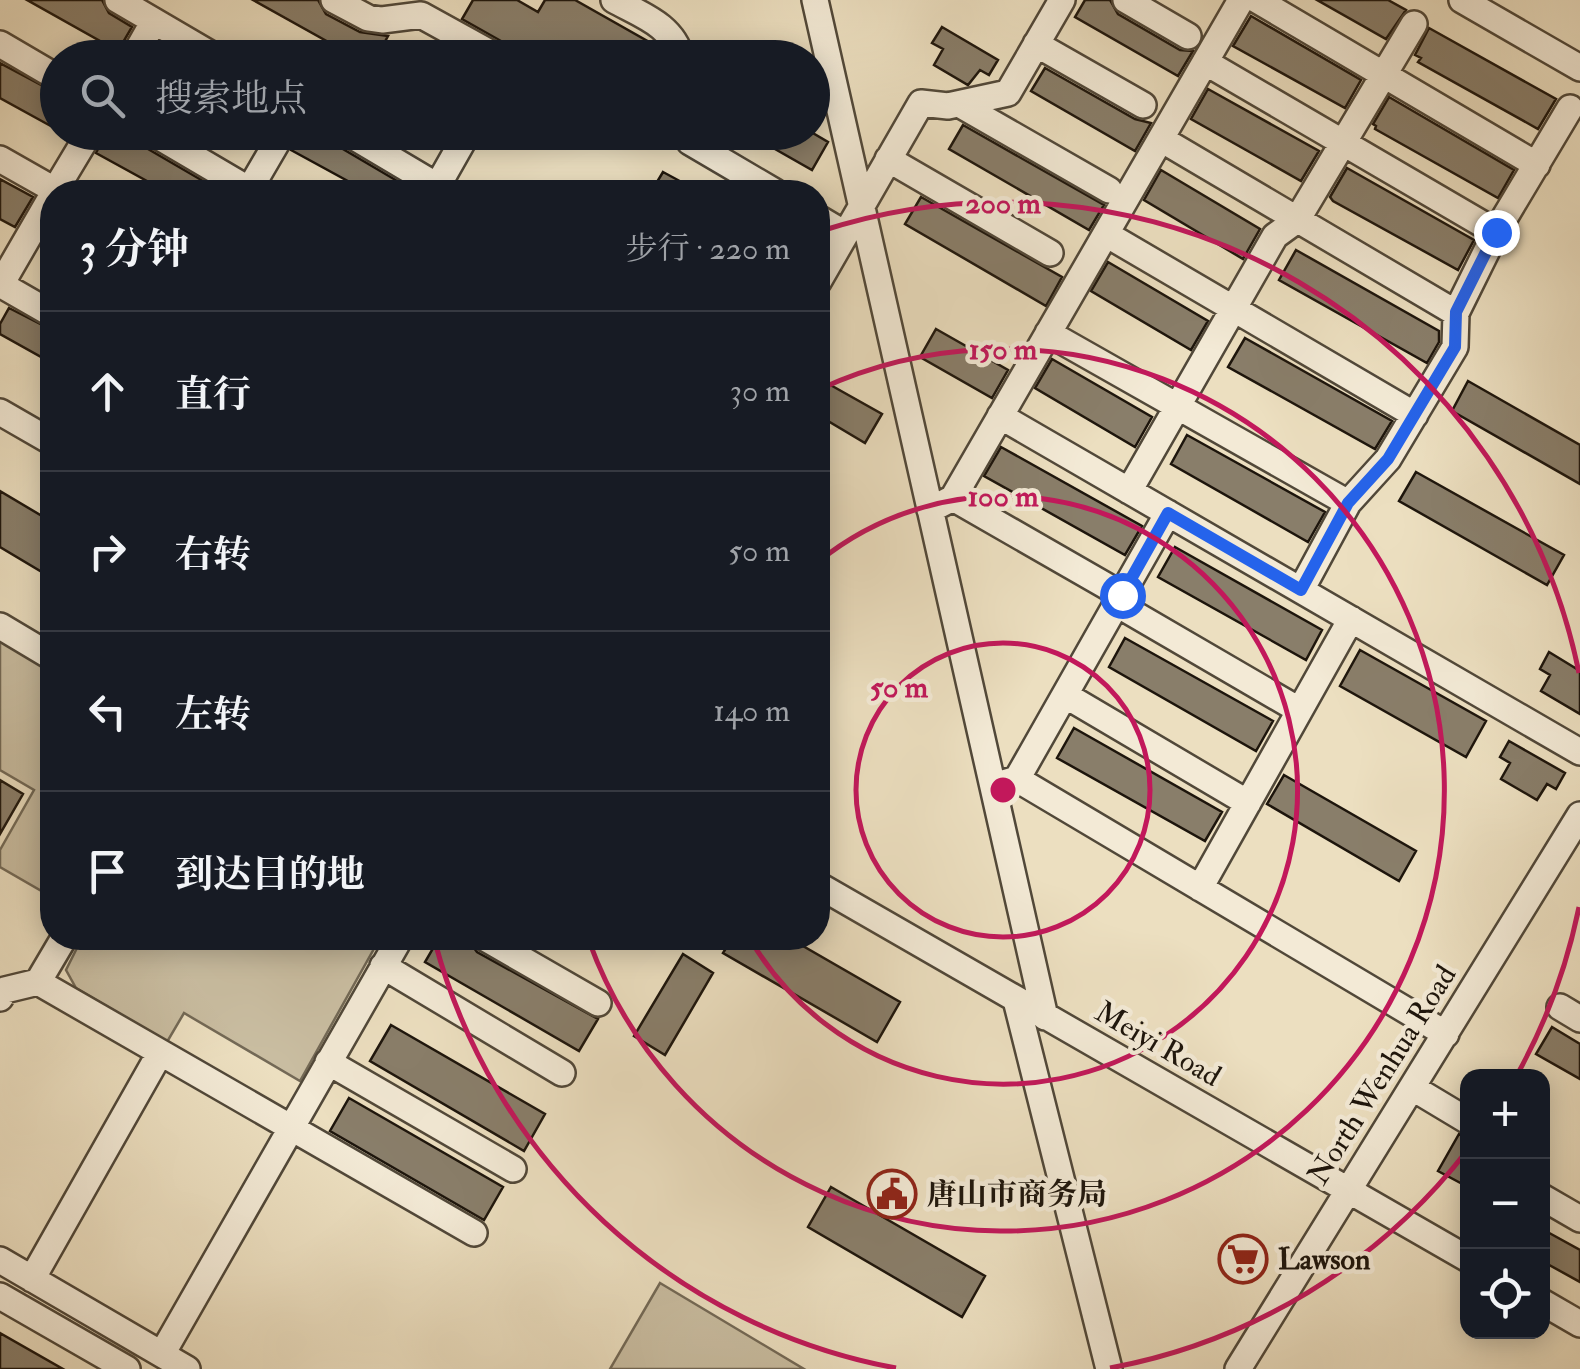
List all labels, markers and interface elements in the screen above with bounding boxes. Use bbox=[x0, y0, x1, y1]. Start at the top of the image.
search box bbox=[40, 40, 830, 150]
icon: search bbox=[75, 68, 130, 123]
text: 搜索地点 bbox=[155, 75, 307, 123]
text: 200 m bbox=[965, 185, 1041, 222]
route end bbox=[1474, 210, 1520, 256]
text: 3 分钟 bbox=[80, 224, 189, 276]
text: 步行 · 220 m bbox=[626, 229, 790, 269]
text: 150 m bbox=[969, 331, 1038, 368]
icon: ahead bbox=[80, 364, 135, 419]
text: 直行 bbox=[175, 371, 251, 419]
text: 30 m bbox=[730, 371, 790, 411]
text: 100 m bbox=[968, 478, 1039, 515]
icon: right bbox=[80, 524, 135, 579]
text: 右转 bbox=[175, 531, 251, 579]
text: 50 m bbox=[728, 531, 790, 571]
route start bbox=[1100, 573, 1146, 619]
text: 50 m bbox=[870, 669, 929, 706]
icon: left bbox=[80, 684, 135, 739]
text: 左转 bbox=[175, 691, 251, 739]
text: 140 m bbox=[713, 691, 790, 731]
centre of rings bbox=[985, 772, 1021, 808]
icon: arrive bbox=[80, 844, 135, 899]
text: 到达目的地 bbox=[175, 851, 365, 899]
street label: North Wenhua Road bbox=[1300, 958, 1465, 1192]
street label: Meiyi Road bbox=[1088, 993, 1228, 1095]
map controls bbox=[1460, 1069, 1550, 1339]
button: + bbox=[1460, 1069, 1550, 1159]
button: − bbox=[1460, 1159, 1550, 1249]
public building icon: 唐山市商务局 bbox=[866, 1168, 918, 1220]
place label: 唐山市商务局 bbox=[927, 1176, 1107, 1213]
supermarket icon: Lawson bbox=[1217, 1233, 1269, 1285]
place label: Lawson bbox=[1278, 1241, 1371, 1278]
button: locate bbox=[1460, 1249, 1550, 1339]

